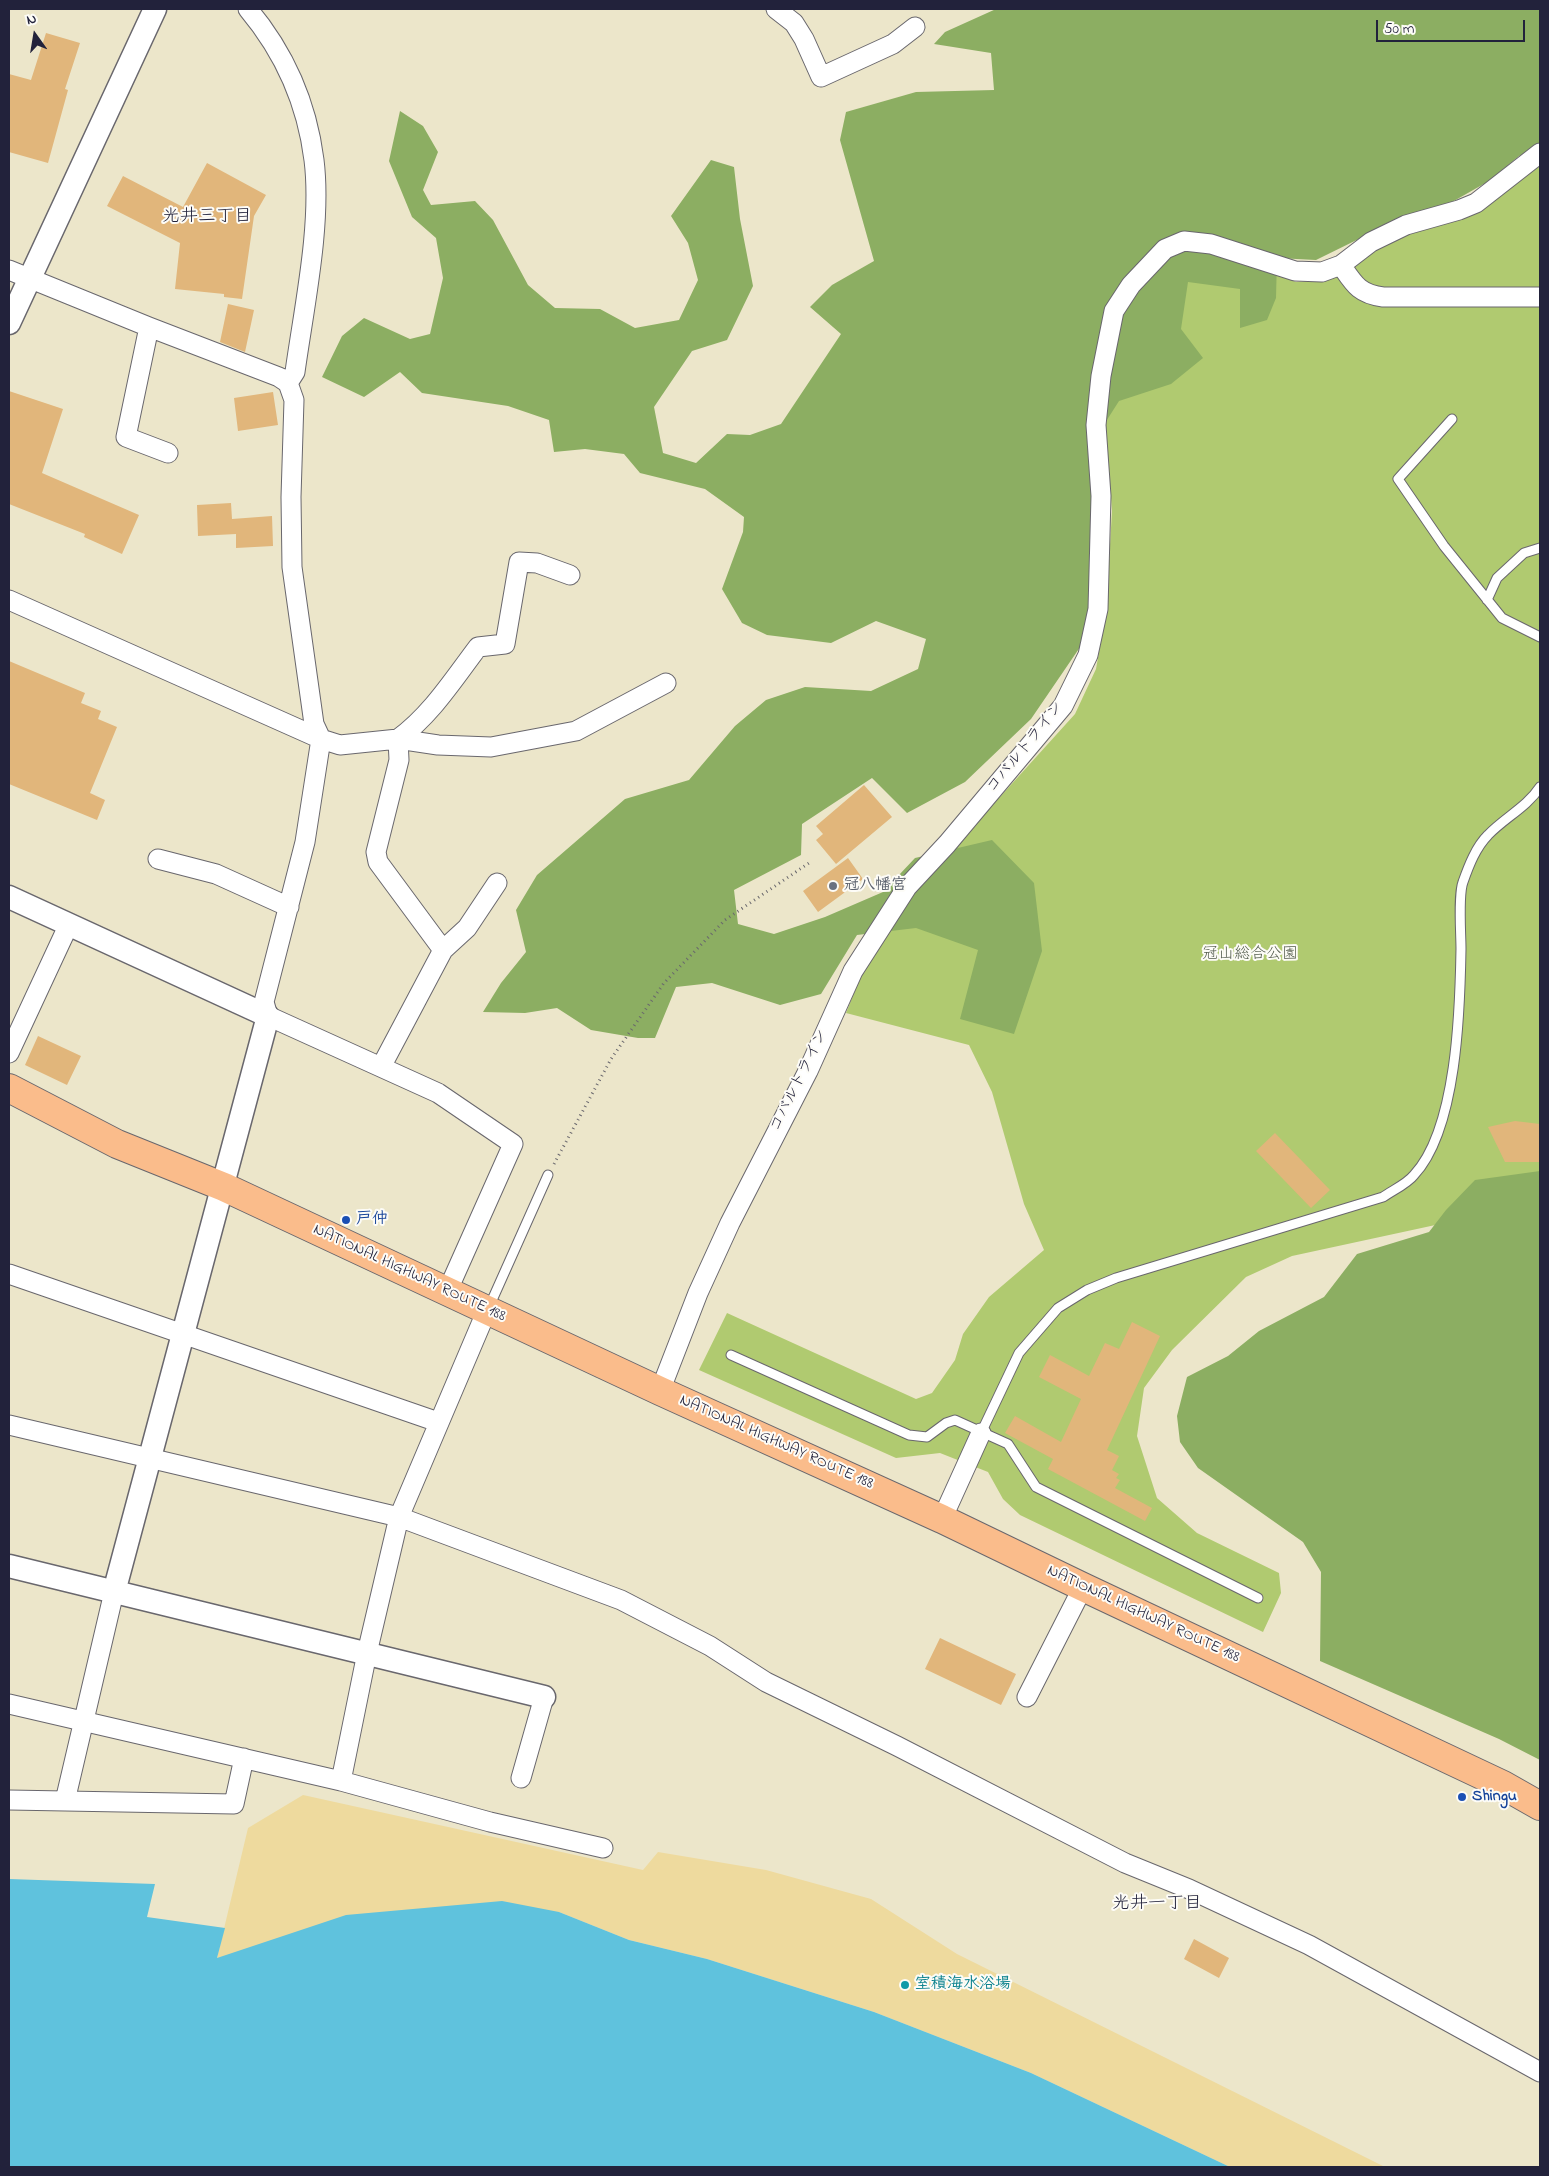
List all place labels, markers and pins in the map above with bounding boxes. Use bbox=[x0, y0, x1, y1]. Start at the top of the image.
place label: 冠八幡宮 bbox=[843, 876, 907, 896]
marker: 冠八幡宮 bbox=[827, 880, 839, 892]
place label: 戸仲 bbox=[356, 1210, 388, 1230]
marker: 戸仲 bbox=[340, 1214, 352, 1226]
place label: Shingu bbox=[1472, 1787, 1517, 1807]
marker: Shingu bbox=[1456, 1791, 1468, 1803]
place label: 室積海水浴場 bbox=[915, 1975, 1011, 1995]
marker: 室積海水浴場 bbox=[899, 1979, 911, 1991]

